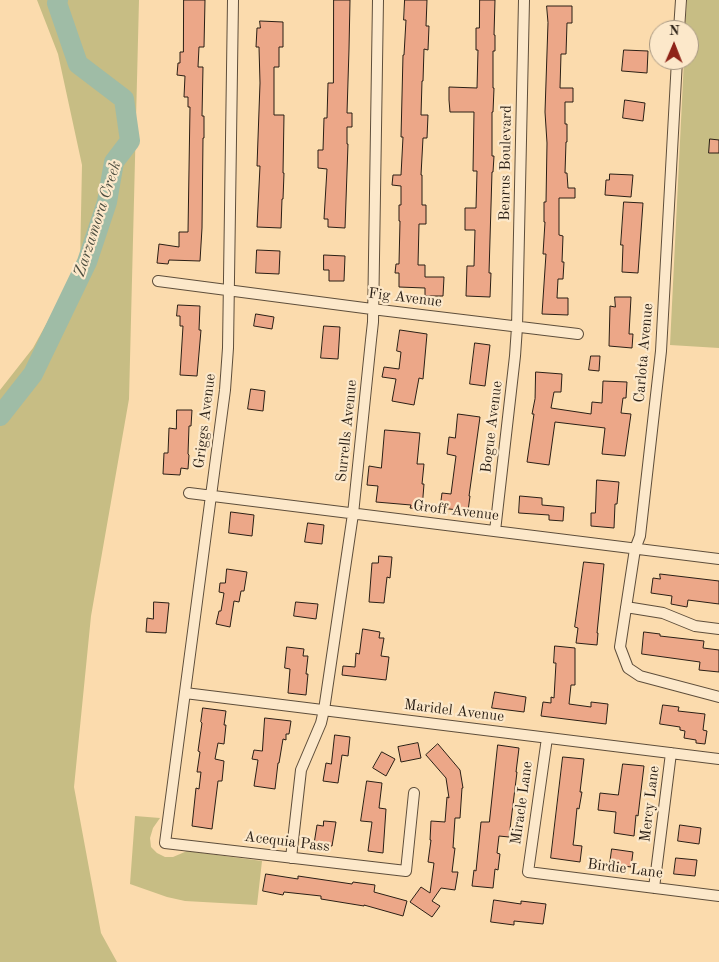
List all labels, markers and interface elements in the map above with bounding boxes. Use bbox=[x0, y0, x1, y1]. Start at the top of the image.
north arrow bbox=[649, 20, 699, 70]
text: N bbox=[669, 24, 680, 38]
street label: Benrus Boulevard bbox=[496, 105, 516, 221]
water label: Zarzamora Creek bbox=[70, 159, 126, 279]
street label: Fig Avenue bbox=[367, 285, 443, 311]
street label: Carlota Avenue bbox=[631, 303, 657, 403]
street label: Griggs Avenue bbox=[190, 372, 220, 470]
street label: Surrells Avenue bbox=[333, 379, 361, 483]
street label: Bogue Avenue bbox=[477, 380, 507, 474]
street label: Groff Avenue bbox=[412, 497, 500, 525]
street label: Maridel Avenue bbox=[403, 696, 505, 726]
street label: Miracle Lane bbox=[507, 760, 537, 846]
street label: Mercy Lane bbox=[636, 765, 664, 843]
street label: Acequia Pass bbox=[243, 828, 331, 856]
street label: Birdie Lane bbox=[586, 855, 664, 883]

